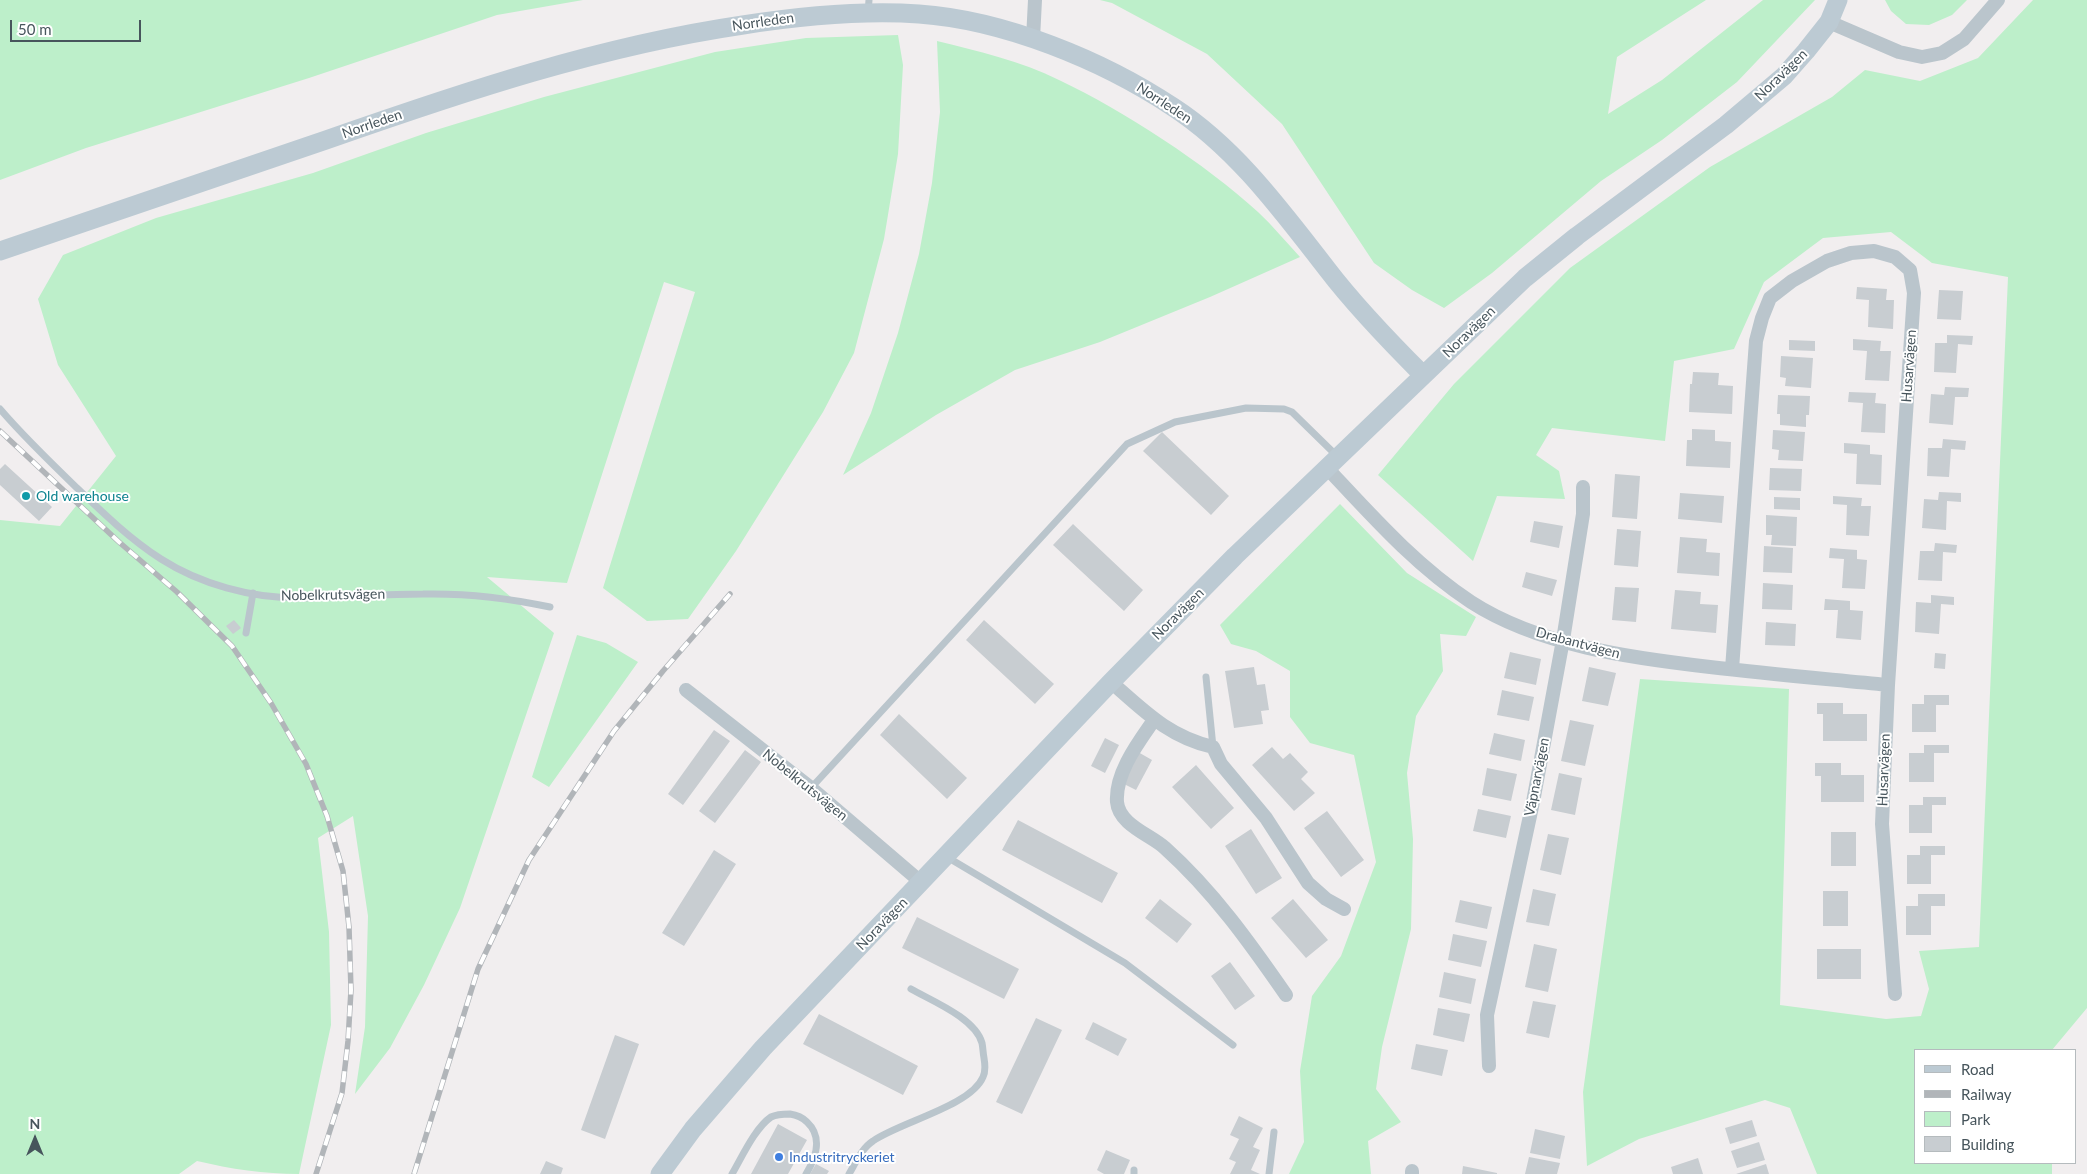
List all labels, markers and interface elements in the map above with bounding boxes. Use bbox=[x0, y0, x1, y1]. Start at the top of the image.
street label: Norrleden bbox=[731, 9, 795, 35]
scale bar bbox=[12, 10, 144, 42]
text: 50 m bbox=[18, 20, 52, 38]
street label: Noravägen bbox=[1751, 46, 1811, 104]
street label: Norrleden bbox=[1133, 79, 1195, 127]
street label: Norrleden bbox=[340, 106, 404, 142]
street label: Noravägen bbox=[1439, 303, 1499, 361]
street label: Husarvägen bbox=[1898, 329, 1920, 403]
place label: Old warehouse bbox=[36, 488, 129, 504]
marker: Old warehouse bbox=[20, 490, 32, 502]
street label: Noravägen bbox=[1149, 585, 1207, 643]
street label: Nobelkrutsvägen bbox=[281, 586, 385, 604]
street label: Drabantvägen bbox=[1534, 624, 1622, 662]
street label: Husarvägen bbox=[1874, 733, 1894, 807]
street label: Väpnarvägen bbox=[1521, 736, 1553, 818]
street label: Nobelkrutsvägen bbox=[759, 746, 851, 824]
street label: Noravägen bbox=[853, 894, 911, 954]
legend bbox=[1914, 1049, 2077, 1164]
text: Road bbox=[1961, 1060, 1994, 1078]
text: Railway bbox=[1961, 1085, 2012, 1103]
text: Park bbox=[1961, 1110, 1990, 1128]
north arrow bbox=[10, 1114, 60, 1164]
text: N bbox=[30, 1115, 40, 1132]
text: Building bbox=[1961, 1135, 2014, 1153]
place label: Industritryckeriet bbox=[789, 1149, 895, 1165]
marker: Industritryckeriet bbox=[773, 1151, 785, 1163]

